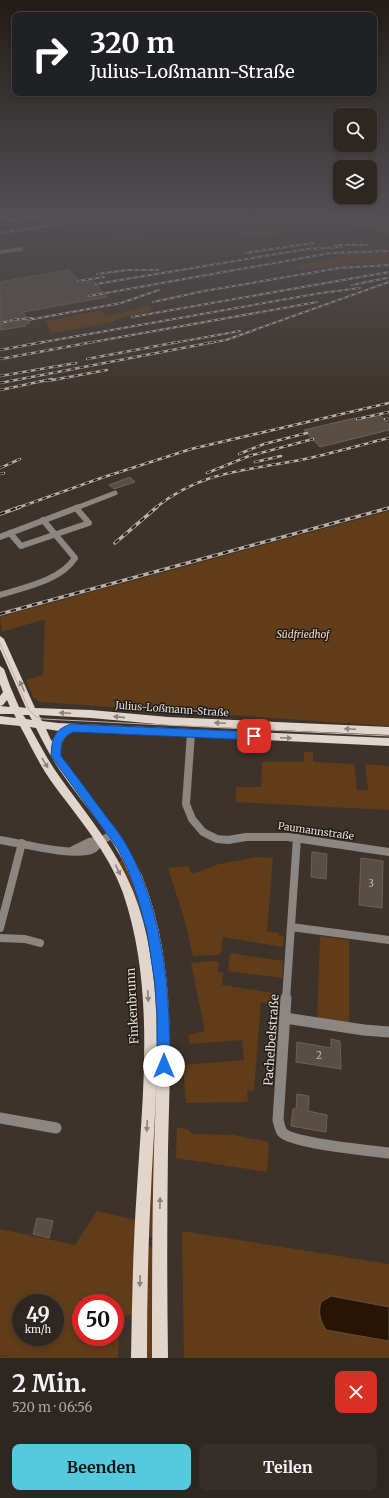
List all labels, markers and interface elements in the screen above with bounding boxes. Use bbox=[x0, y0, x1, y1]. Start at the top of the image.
text: 320 m bbox=[90, 25, 175, 61]
icon: right bbox=[24, 28, 76, 80]
text: Julius-Loßmann-Straße bbox=[90, 60, 295, 83]
map controls bbox=[333, 108, 377, 204]
button: search bbox=[333, 108, 377, 152]
button: layers bbox=[333, 160, 377, 204]
park label: Südfriedhof bbox=[277, 628, 331, 641]
one-way arrow bbox=[18, 680, 24, 692]
street label: Julius-Loßmann-Straße bbox=[114, 698, 229, 719]
one-way arrow bbox=[59, 709, 71, 716]
one-way arrow bbox=[113, 713, 125, 720]
pin bbox=[237, 719, 271, 753]
one-way arrow bbox=[213, 720, 226, 726]
icon: arrive bbox=[243, 725, 265, 747]
one-way arrow bbox=[344, 726, 356, 733]
one-way arrow bbox=[280, 734, 292, 741]
one-way arrow bbox=[42, 757, 49, 769]
street label: Paumannstraße bbox=[277, 819, 355, 843]
one-way arrow bbox=[115, 865, 121, 876]
house number: 3 bbox=[368, 877, 374, 890]
street label: Finkenbrunn bbox=[123, 967, 141, 1045]
one-way arrow bbox=[145, 990, 152, 1002]
street label: Pachelbelstraße bbox=[260, 994, 282, 1086]
position arrow bbox=[143, 1045, 185, 1087]
house number: 2 bbox=[316, 1049, 322, 1062]
one-way arrow bbox=[143, 1120, 150, 1132]
one-way arrow bbox=[156, 1197, 163, 1209]
one-way arrow bbox=[137, 1275, 143, 1288]
speed limit sign: 50 bbox=[72, 1294, 124, 1346]
text: 49 bbox=[26, 1302, 50, 1327]
text: km/h bbox=[25, 1323, 51, 1336]
text: 2 Min. bbox=[12, 1368, 87, 1399]
button: close bbox=[335, 1371, 377, 1413]
text: 520 m · 06:56 bbox=[12, 1399, 92, 1416]
button: Beenden bbox=[12, 1444, 191, 1490]
button: Teilen bbox=[199, 1444, 377, 1490]

